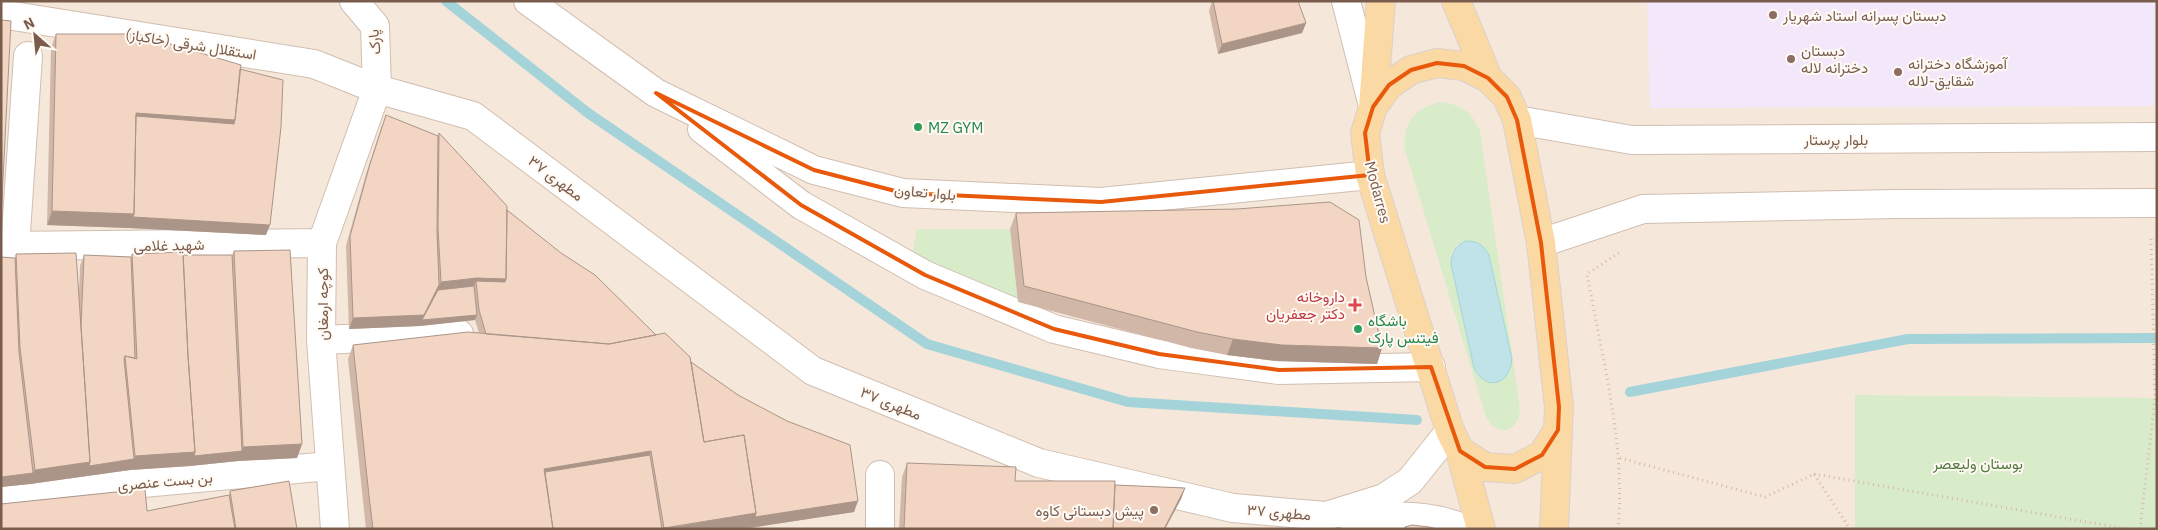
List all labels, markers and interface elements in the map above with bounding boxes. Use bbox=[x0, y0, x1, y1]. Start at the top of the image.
place label: دبستان پسرانه استاد شهریار bbox=[1782, 6, 1946, 26]
marker: دبستان پسرانه استاد شهریار bbox=[1767, 9, 1779, 21]
north arrow bbox=[10, 10, 60, 60]
text: N bbox=[20, 13, 38, 34]
street label: استقلال شرقی (خاکباز) bbox=[124, 24, 258, 65]
street label: پارک bbox=[363, 28, 386, 56]
place label: دبستان دخترانه لاله bbox=[1801, 41, 1868, 77]
marker: دبستان دخترانه لاله bbox=[1785, 53, 1797, 65]
place label: آموزشگاه دخترانه شقایق-لاله bbox=[1908, 54, 2008, 91]
marker: آموزشگاه دخترانه شقایق-لاله bbox=[1892, 66, 1904, 78]
place label: MZ GYM bbox=[928, 118, 983, 137]
marker: MZ GYM bbox=[912, 121, 924, 133]
street label: بلوار پرستار bbox=[1803, 130, 1868, 150]
street label: مطهری ۳۷ bbox=[524, 151, 587, 206]
street label: Modarres bbox=[1361, 159, 1395, 225]
street label: بلوار تعاون bbox=[893, 180, 957, 204]
street label: شهید غلامی bbox=[133, 235, 205, 256]
street label: کوچه ارمغان bbox=[313, 267, 333, 340]
place label: داروخانه دکتر جعفریان bbox=[1266, 287, 1345, 323]
marker: داروخانه دکتر جعفریان bbox=[1349, 299, 1361, 311]
place label: باشگاه فیتنس پارک bbox=[1368, 311, 1439, 348]
marker: باشگاه فیتنس پارک bbox=[1352, 323, 1364, 335]
street label: مطهری ۳۷ bbox=[857, 382, 924, 425]
park label: بوستان ولیعصر bbox=[1932, 454, 2023, 473]
street label: بن بست عنصری bbox=[117, 467, 213, 496]
street label: مطهری ۳۷ bbox=[1246, 500, 1312, 525]
place label: پیش دبستانی کاوه bbox=[1036, 501, 1144, 521]
marker: پیش دبستانی کاوه bbox=[1148, 504, 1160, 516]

